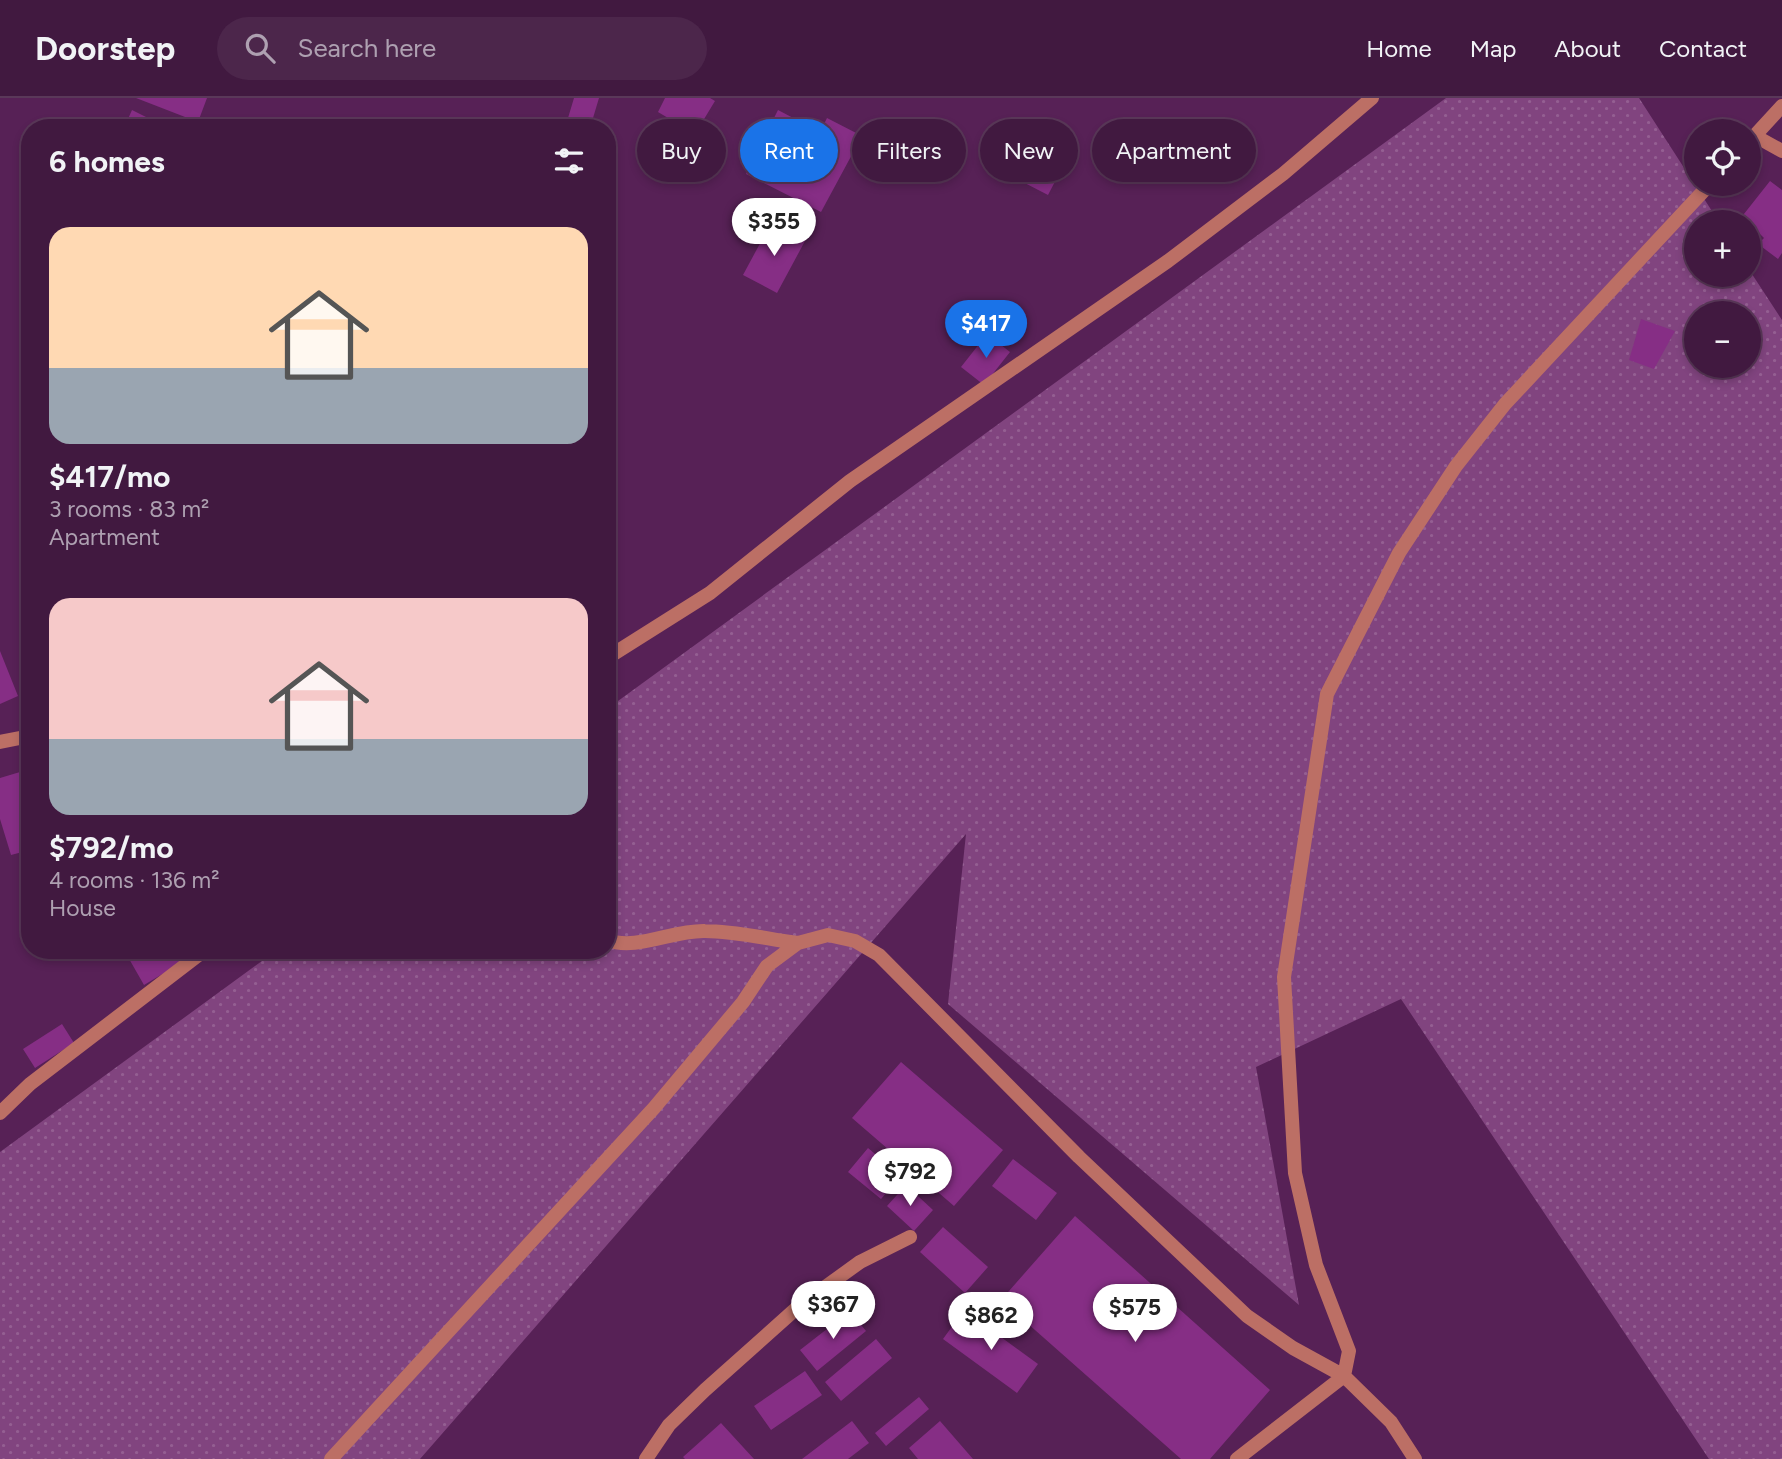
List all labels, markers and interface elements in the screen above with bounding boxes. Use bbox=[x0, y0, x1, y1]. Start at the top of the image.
search box bbox=[217, 17, 707, 80]
text: Doorstep bbox=[35, 29, 175, 68]
icon: search bbox=[241, 29, 279, 67]
text: Search here bbox=[297, 32, 436, 64]
text: Home bbox=[1366, 34, 1432, 63]
text: Map bbox=[1470, 34, 1516, 63]
text: About bbox=[1554, 34, 1621, 63]
text: Contact bbox=[1659, 34, 1747, 63]
chip: Buy bbox=[637, 119, 726, 182]
chip: Rent bbox=[740, 119, 838, 182]
chip: Filters bbox=[852, 119, 966, 182]
chip: New bbox=[980, 119, 1078, 182]
chip: Apartment bbox=[1092, 119, 1256, 182]
map controls bbox=[1684, 119, 1761, 378]
button: locate bbox=[1684, 119, 1761, 196]
icon: filters bbox=[550, 142, 588, 180]
text: 6 homes bbox=[49, 143, 165, 180]
pin: $355 bbox=[733, 198, 815, 258]
text: $355 bbox=[748, 207, 800, 235]
button: + bbox=[1684, 210, 1761, 287]
icon: home bbox=[256, 272, 382, 398]
pin: $417 bbox=[945, 300, 1027, 360]
button: − bbox=[1684, 301, 1761, 378]
text: $417 bbox=[961, 309, 1011, 337]
text: $417/mo bbox=[49, 458, 171, 495]
text: 3 rooms · 83 m² bbox=[49, 495, 209, 523]
text: Apartment bbox=[49, 523, 160, 551]
icon: home bbox=[256, 643, 382, 769]
text: $792/mo bbox=[49, 829, 174, 866]
text: 4 rooms · 136 m² bbox=[49, 866, 220, 894]
text: House bbox=[49, 894, 116, 922]
pin: $792 bbox=[869, 1148, 951, 1208]
text: $792 bbox=[884, 1157, 936, 1185]
pin: $367 bbox=[792, 1282, 874, 1341]
pin: $575 bbox=[1094, 1284, 1176, 1344]
text: $367 bbox=[807, 1290, 859, 1318]
pin: $862 bbox=[950, 1292, 1032, 1352]
text: $575 bbox=[1109, 1293, 1161, 1321]
text: $862 bbox=[964, 1301, 1018, 1329]

